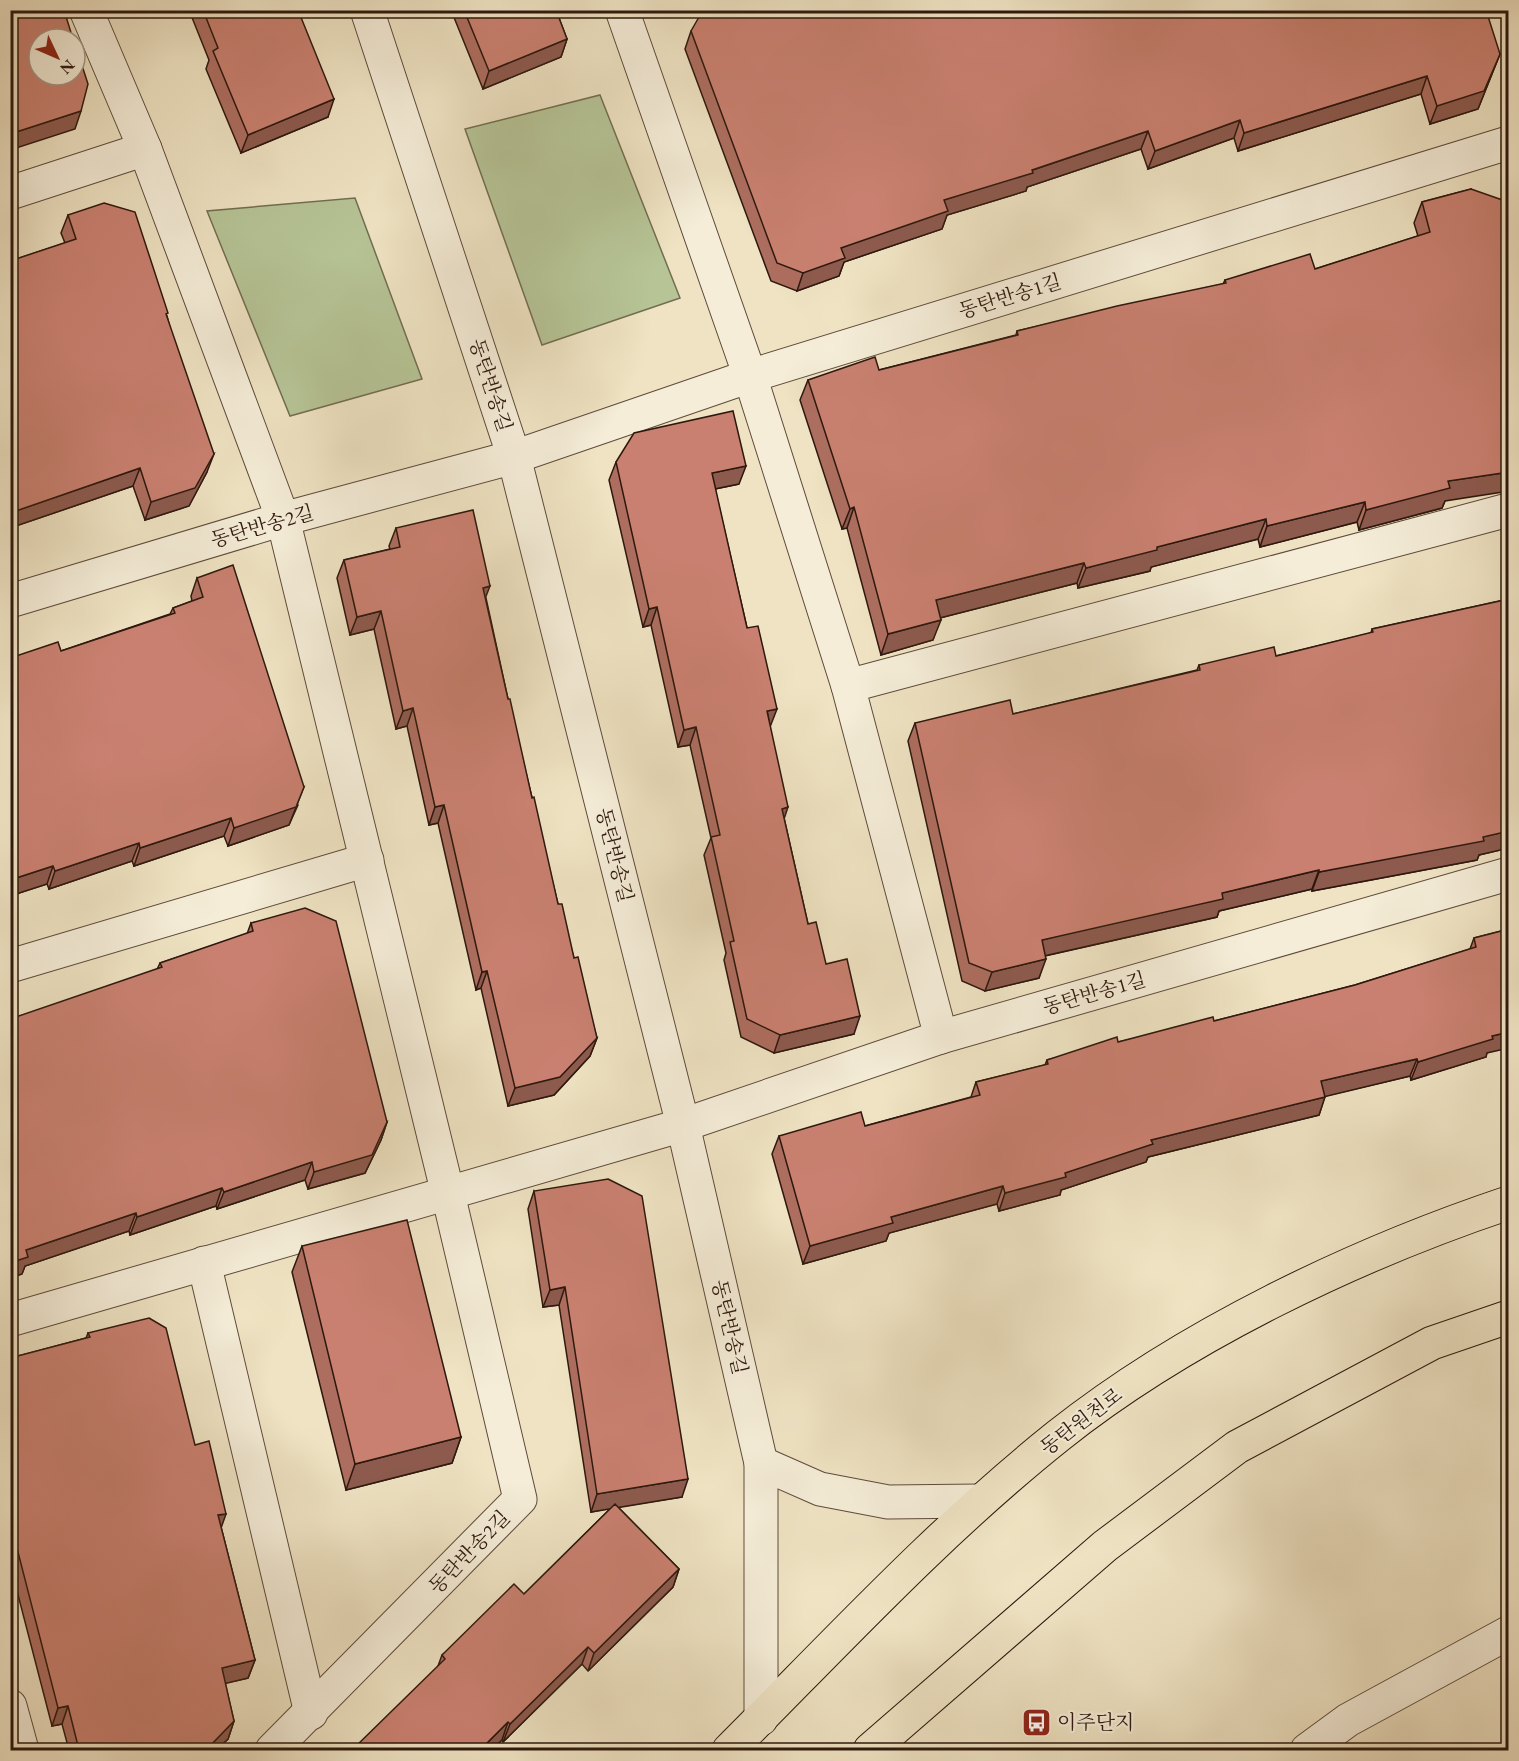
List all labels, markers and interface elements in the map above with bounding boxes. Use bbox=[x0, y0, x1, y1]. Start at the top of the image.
north arrow bbox=[27, 27, 87, 87]
text: N bbox=[55, 55, 79, 79]
street label: 동탄반송1길 bbox=[955, 268, 1065, 324]
street label: 동탄반송길 bbox=[464, 335, 518, 435]
street label: 동탄반송2길 bbox=[207, 499, 317, 553]
street label: 동탄반송길 bbox=[591, 805, 639, 905]
street label: 동탄반송1길 bbox=[1039, 966, 1149, 1020]
street label: 동탄반송길 bbox=[706, 1277, 754, 1377]
street label: 동탄원천로 bbox=[1035, 1382, 1127, 1460]
street label: 동탄반송2길 bbox=[423, 1505, 515, 1599]
bus stop icon: 이주단지 bbox=[1020, 1706, 1052, 1738]
place label: 이주단지 bbox=[1057, 1709, 1134, 1735]

